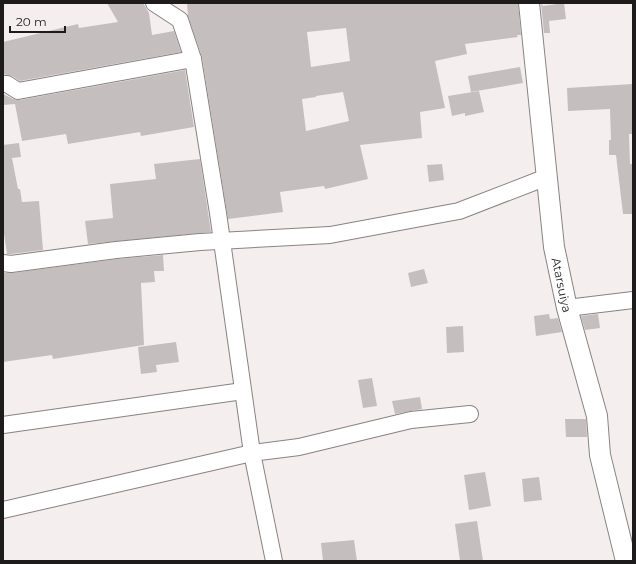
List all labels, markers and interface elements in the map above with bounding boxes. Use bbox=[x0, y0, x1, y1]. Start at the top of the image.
scale bar bbox=[10, 8, 65, 34]
text: 20 m bbox=[16, 14, 47, 29]
street label: Atarsuiya bbox=[549, 256, 575, 314]

